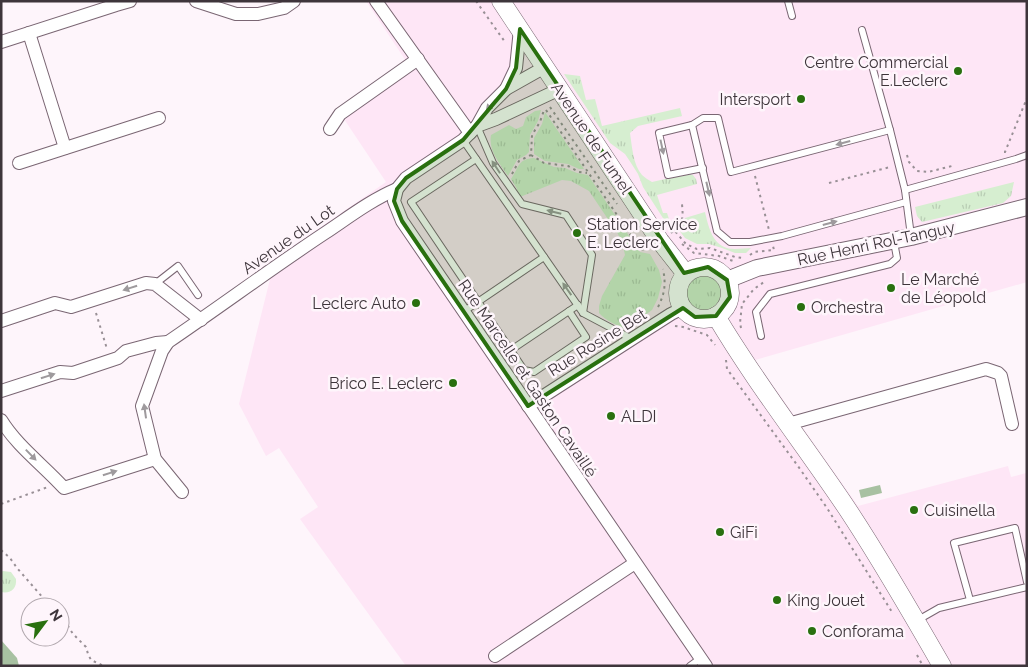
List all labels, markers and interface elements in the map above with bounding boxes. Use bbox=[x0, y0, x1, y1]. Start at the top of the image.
place label: Centre Commercial E.Leclerc bbox=[804, 53, 949, 90]
marker: Centre Commercial E.Leclerc bbox=[952, 65, 964, 77]
street label: Avenue de Fumel bbox=[547, 79, 636, 198]
place label: Intersport bbox=[719, 90, 792, 109]
marker: Intersport bbox=[795, 93, 807, 105]
one-way arrow bbox=[485, 98, 497, 110]
one-way arrow bbox=[658, 139, 666, 154]
one-way arrow bbox=[836, 139, 851, 147]
one-way arrow bbox=[491, 160, 501, 173]
one-way arrow bbox=[704, 181, 712, 197]
street label: Avenue du Lot bbox=[239, 200, 338, 278]
one-way arrow bbox=[547, 208, 562, 216]
place label: Station Service E. Leclerc bbox=[587, 215, 697, 252]
street label: Rue Henri Rol-Tanguy bbox=[796, 217, 957, 269]
one-way arrow bbox=[823, 219, 838, 227]
marker: Station Service E. Leclerc bbox=[571, 227, 583, 239]
place label: Le Marché de Léopold bbox=[901, 270, 986, 307]
street label: Rue Marcelle et Gaston Cavaillé bbox=[454, 276, 601, 481]
marker: Le Marché de Léopold bbox=[885, 282, 897, 294]
one-way arrow bbox=[562, 283, 572, 296]
one-way arrow bbox=[123, 285, 138, 292]
place label: Leclerc Auto bbox=[312, 294, 406, 313]
marker: Leclerc Auto bbox=[410, 297, 422, 309]
place label: Orchestra bbox=[811, 298, 883, 317]
marker: Orchestra bbox=[795, 301, 807, 313]
street label: Rue Rosine Bet bbox=[545, 304, 650, 380]
one-way arrow bbox=[40, 372, 55, 379]
place label: Brico E. Leclerc bbox=[329, 374, 443, 393]
marker: Brico E. Leclerc bbox=[447, 377, 459, 389]
one-way arrow bbox=[140, 403, 148, 419]
place label: ALDI bbox=[621, 407, 657, 426]
marker: ALDI bbox=[605, 410, 617, 422]
one-way arrow bbox=[25, 449, 37, 461]
one-way arrow bbox=[102, 469, 117, 477]
place label: Cuisinella bbox=[924, 501, 995, 520]
marker: Cuisinella bbox=[908, 504, 920, 516]
place label: GiFi bbox=[730, 523, 758, 542]
marker: GiFi bbox=[714, 526, 726, 538]
place label: King Jouet bbox=[787, 591, 866, 610]
marker: King Jouet bbox=[771, 594, 783, 606]
north arrow bbox=[20, 597, 70, 647]
text: N bbox=[46, 606, 66, 624]
place label: Conforama bbox=[822, 622, 904, 641]
marker: Conforama bbox=[806, 625, 818, 637]

